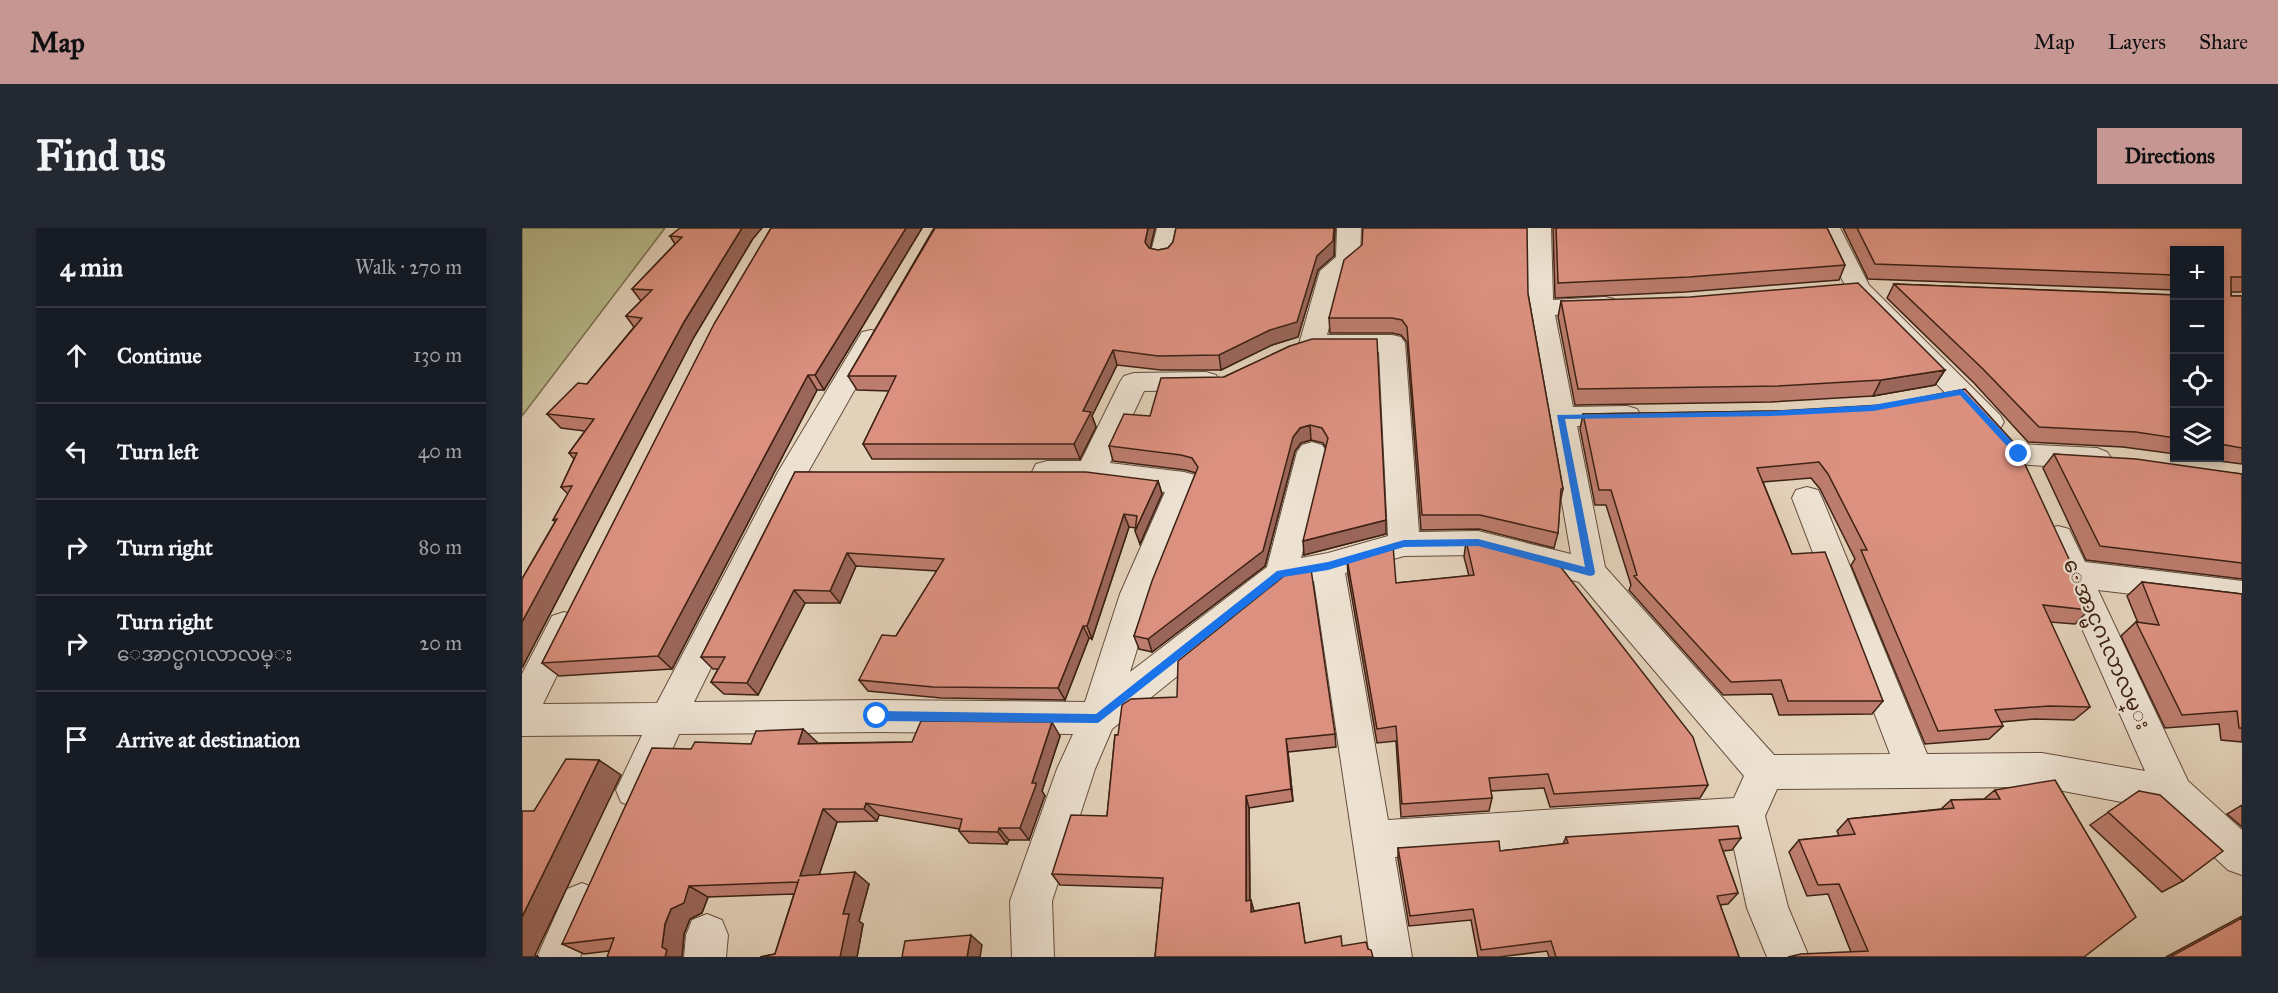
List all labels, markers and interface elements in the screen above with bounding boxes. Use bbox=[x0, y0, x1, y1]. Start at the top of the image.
text: Map bbox=[30, 25, 85, 60]
text: Map bbox=[2034, 29, 2075, 55]
text: Layers bbox=[2108, 29, 2166, 55]
text: Share bbox=[2199, 29, 2248, 55]
button: Directions bbox=[2097, 128, 2242, 184]
text: Find us bbox=[36, 130, 166, 182]
map controls bbox=[2170, 246, 2224, 462]
button: + bbox=[2170, 246, 2224, 300]
text: 4 min bbox=[60, 251, 123, 283]
text: Walk · 270 m bbox=[355, 255, 462, 279]
button: − bbox=[2170, 300, 2224, 354]
icon: ahead bbox=[60, 339, 93, 372]
text: Continue bbox=[117, 342, 202, 369]
text: 130 m bbox=[413, 343, 462, 367]
button: locate bbox=[2170, 354, 2224, 408]
button: layers bbox=[2170, 408, 2224, 462]
icon: left bbox=[60, 435, 93, 468]
text: Turn left bbox=[117, 438, 199, 465]
text: 40 m bbox=[418, 439, 462, 463]
route end bbox=[2005, 440, 2031, 466]
icon: right bbox=[60, 531, 93, 564]
text: Turn right bbox=[117, 534, 213, 561]
text: 80 m bbox=[419, 535, 462, 559]
street label: ေအာင္မဂၤလာလမ္း bbox=[2054, 555, 2156, 735]
text: Turn right bbox=[117, 608, 213, 635]
icon: right bbox=[60, 627, 93, 660]
text: 20 m bbox=[419, 631, 462, 655]
text: ေအာင္မဂၤလာလမ္း bbox=[117, 642, 293, 666]
route start bbox=[863, 702, 889, 728]
icon: arrive bbox=[60, 723, 93, 756]
text: Arrive at destination bbox=[117, 726, 300, 753]

